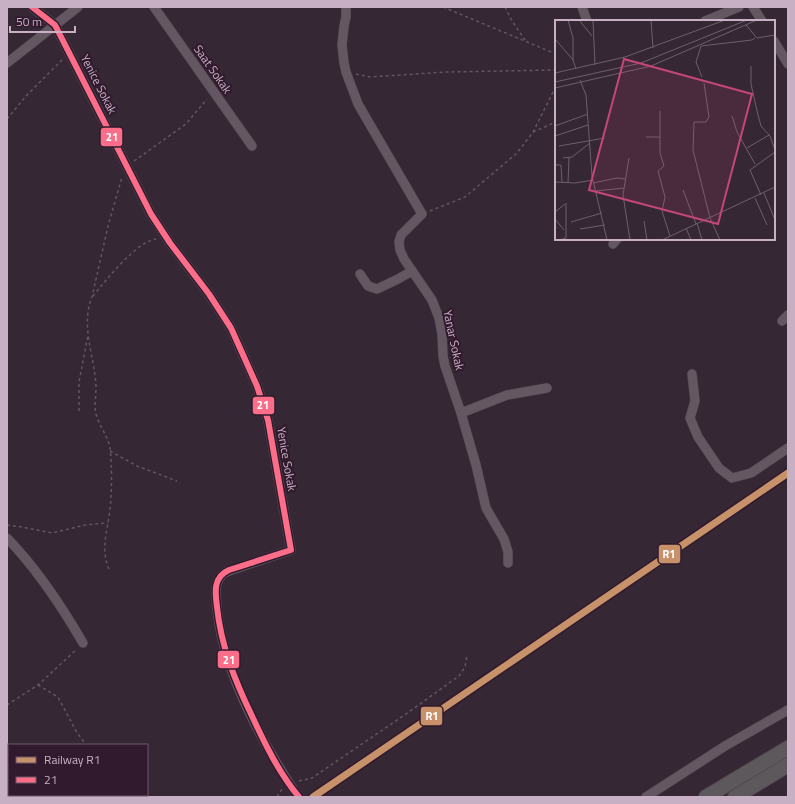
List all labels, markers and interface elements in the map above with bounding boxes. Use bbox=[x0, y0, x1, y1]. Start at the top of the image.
scale bar bbox=[10, 8, 75, 34]
text: 50 m bbox=[16, 12, 42, 31]
inset map bbox=[555, 20, 775, 240]
street label: Saat Sokak bbox=[189, 41, 237, 97]
street label: Yenice Sokak bbox=[76, 51, 122, 117]
line badge: 21 bbox=[100, 127, 123, 147]
text: 21 bbox=[106, 129, 118, 145]
street label: Yanar Sokak bbox=[438, 308, 470, 372]
line badge: 21 bbox=[252, 396, 275, 415]
text: 21 bbox=[257, 397, 269, 413]
street label: Yenice Sokak bbox=[272, 425, 302, 493]
line badge: R1 bbox=[658, 544, 681, 564]
text: R1 bbox=[663, 546, 675, 562]
line badge: 21 bbox=[217, 650, 240, 669]
text: 21 bbox=[223, 652, 235, 668]
line badge: R1 bbox=[420, 706, 443, 726]
text: R1 bbox=[426, 708, 438, 724]
legend bbox=[8, 744, 148, 796]
text: Railway R1 bbox=[44, 750, 100, 769]
text: 21 bbox=[44, 770, 57, 789]

